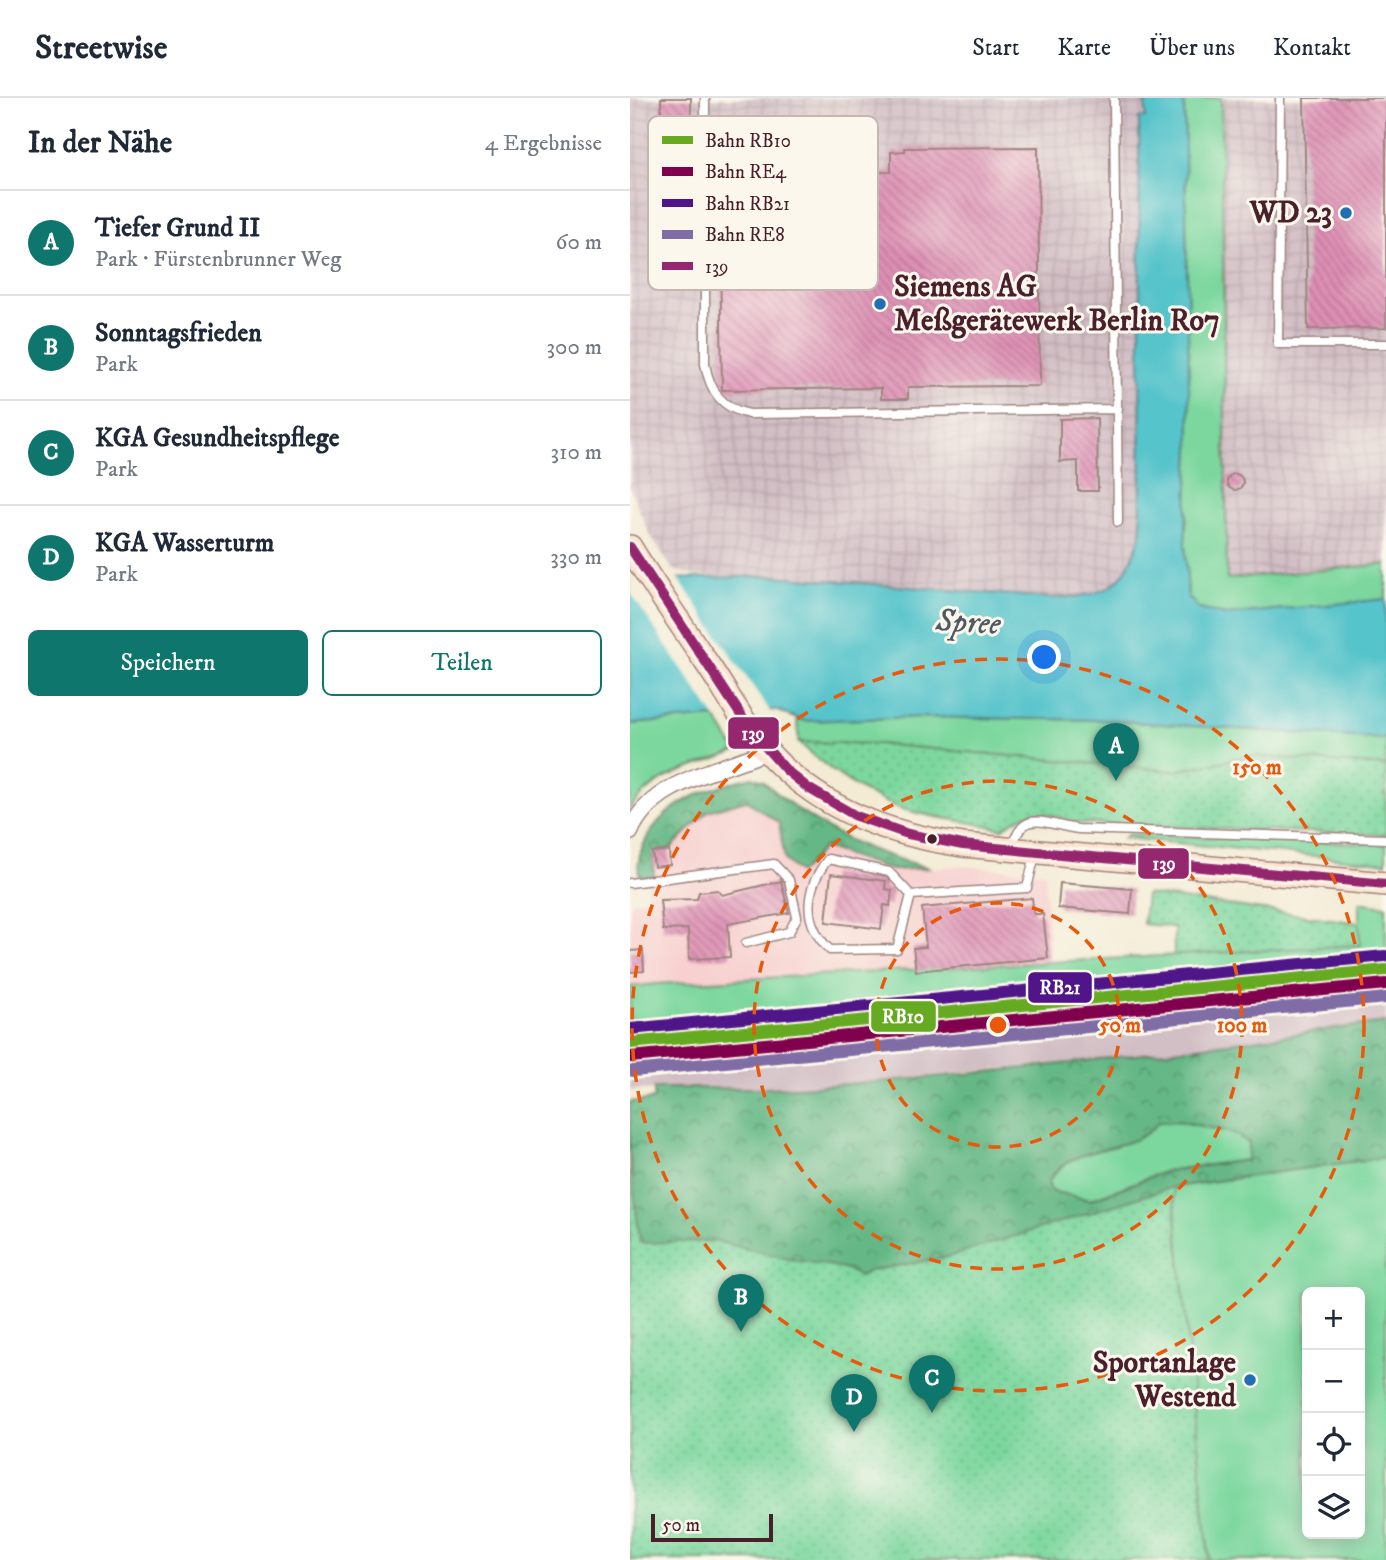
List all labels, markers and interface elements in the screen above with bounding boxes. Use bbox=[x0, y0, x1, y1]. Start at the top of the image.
text: Streetwise bbox=[35, 28, 167, 69]
text: Start bbox=[972, 33, 1019, 63]
text: Karte bbox=[1057, 33, 1111, 63]
text: Über uns bbox=[1149, 33, 1235, 63]
text: Kontakt bbox=[1273, 33, 1351, 63]
legend bbox=[648, 116, 878, 290]
text: In der Nähe bbox=[28, 125, 172, 162]
text: 4 Ergebnisse bbox=[485, 129, 602, 158]
text: Bahn RB10 bbox=[705, 130, 791, 153]
text: Bahn RE4 bbox=[705, 161, 787, 184]
text: Bahn RB21 bbox=[705, 193, 790, 216]
place label: WD 23 bbox=[1249, 195, 1332, 232]
marker: WD 23 bbox=[1338, 205, 1354, 221]
text: Tiefer Grund II bbox=[95, 212, 260, 245]
text: Bahn RE8 bbox=[705, 224, 785, 247]
text: A bbox=[44, 228, 58, 257]
text: 60 m bbox=[555, 228, 602, 257]
text: Park · Fürstenbrunner Weg bbox=[95, 245, 341, 274]
text: 139 bbox=[705, 256, 729, 279]
place label: Siemens AG Meßgerätewerk Berlin Ro7 bbox=[894, 269, 1220, 340]
marker: Siemens AG Meßgerätewerk Berlin Ro7 bbox=[872, 296, 888, 312]
text: Sonntagsfrieden bbox=[95, 317, 262, 350]
text: B bbox=[44, 333, 58, 362]
text: 300 m bbox=[546, 333, 602, 362]
text: Park bbox=[95, 350, 138, 379]
text: KGA Gesundheitspflege bbox=[95, 422, 340, 455]
text: C bbox=[43, 438, 59, 467]
text: 310 m bbox=[550, 438, 602, 467]
text: Park bbox=[95, 455, 138, 484]
text: KGA Wasserturm bbox=[95, 527, 274, 560]
text: D bbox=[42, 543, 60, 572]
text: 330 m bbox=[550, 543, 602, 572]
text: Park bbox=[95, 560, 138, 589]
water label: Spree bbox=[934, 601, 1002, 645]
button: Speichern bbox=[28, 630, 308, 696]
button: Teilen bbox=[322, 630, 602, 696]
your location bbox=[1027, 640, 1061, 674]
line badge: 139 bbox=[727, 716, 780, 750]
text: 139 bbox=[741, 723, 765, 746]
pin: A bbox=[1093, 723, 1139, 781]
text: 150 m bbox=[1232, 755, 1282, 781]
unlabelled marker bbox=[925, 832, 939, 846]
line badge: 139 bbox=[1137, 847, 1190, 880]
text: 139 bbox=[1152, 853, 1176, 876]
line badge: RB21 bbox=[1027, 971, 1093, 1004]
text: RB21 bbox=[1040, 977, 1081, 1000]
line badge: RB10 bbox=[870, 1000, 937, 1033]
text: RB10 bbox=[882, 1006, 924, 1029]
centre of rings bbox=[986, 1013, 1010, 1037]
text: 50 m bbox=[1098, 1013, 1141, 1039]
text: 100 m bbox=[1217, 1013, 1267, 1039]
pin: B bbox=[718, 1274, 764, 1332]
map controls bbox=[1302, 1287, 1365, 1539]
button: + bbox=[1302, 1287, 1365, 1350]
place label: Sportanlage Westend bbox=[1093, 1345, 1237, 1416]
button: − bbox=[1302, 1350, 1365, 1413]
pin: C bbox=[909, 1355, 955, 1413]
marker: Sportanlage Westend bbox=[1242, 1372, 1258, 1388]
pin: D bbox=[831, 1374, 877, 1432]
button: locate bbox=[1302, 1413, 1365, 1476]
button: layers bbox=[1302, 1476, 1365, 1539]
scale bar bbox=[651, 1511, 774, 1543]
text: 50 m bbox=[662, 1514, 700, 1537]

